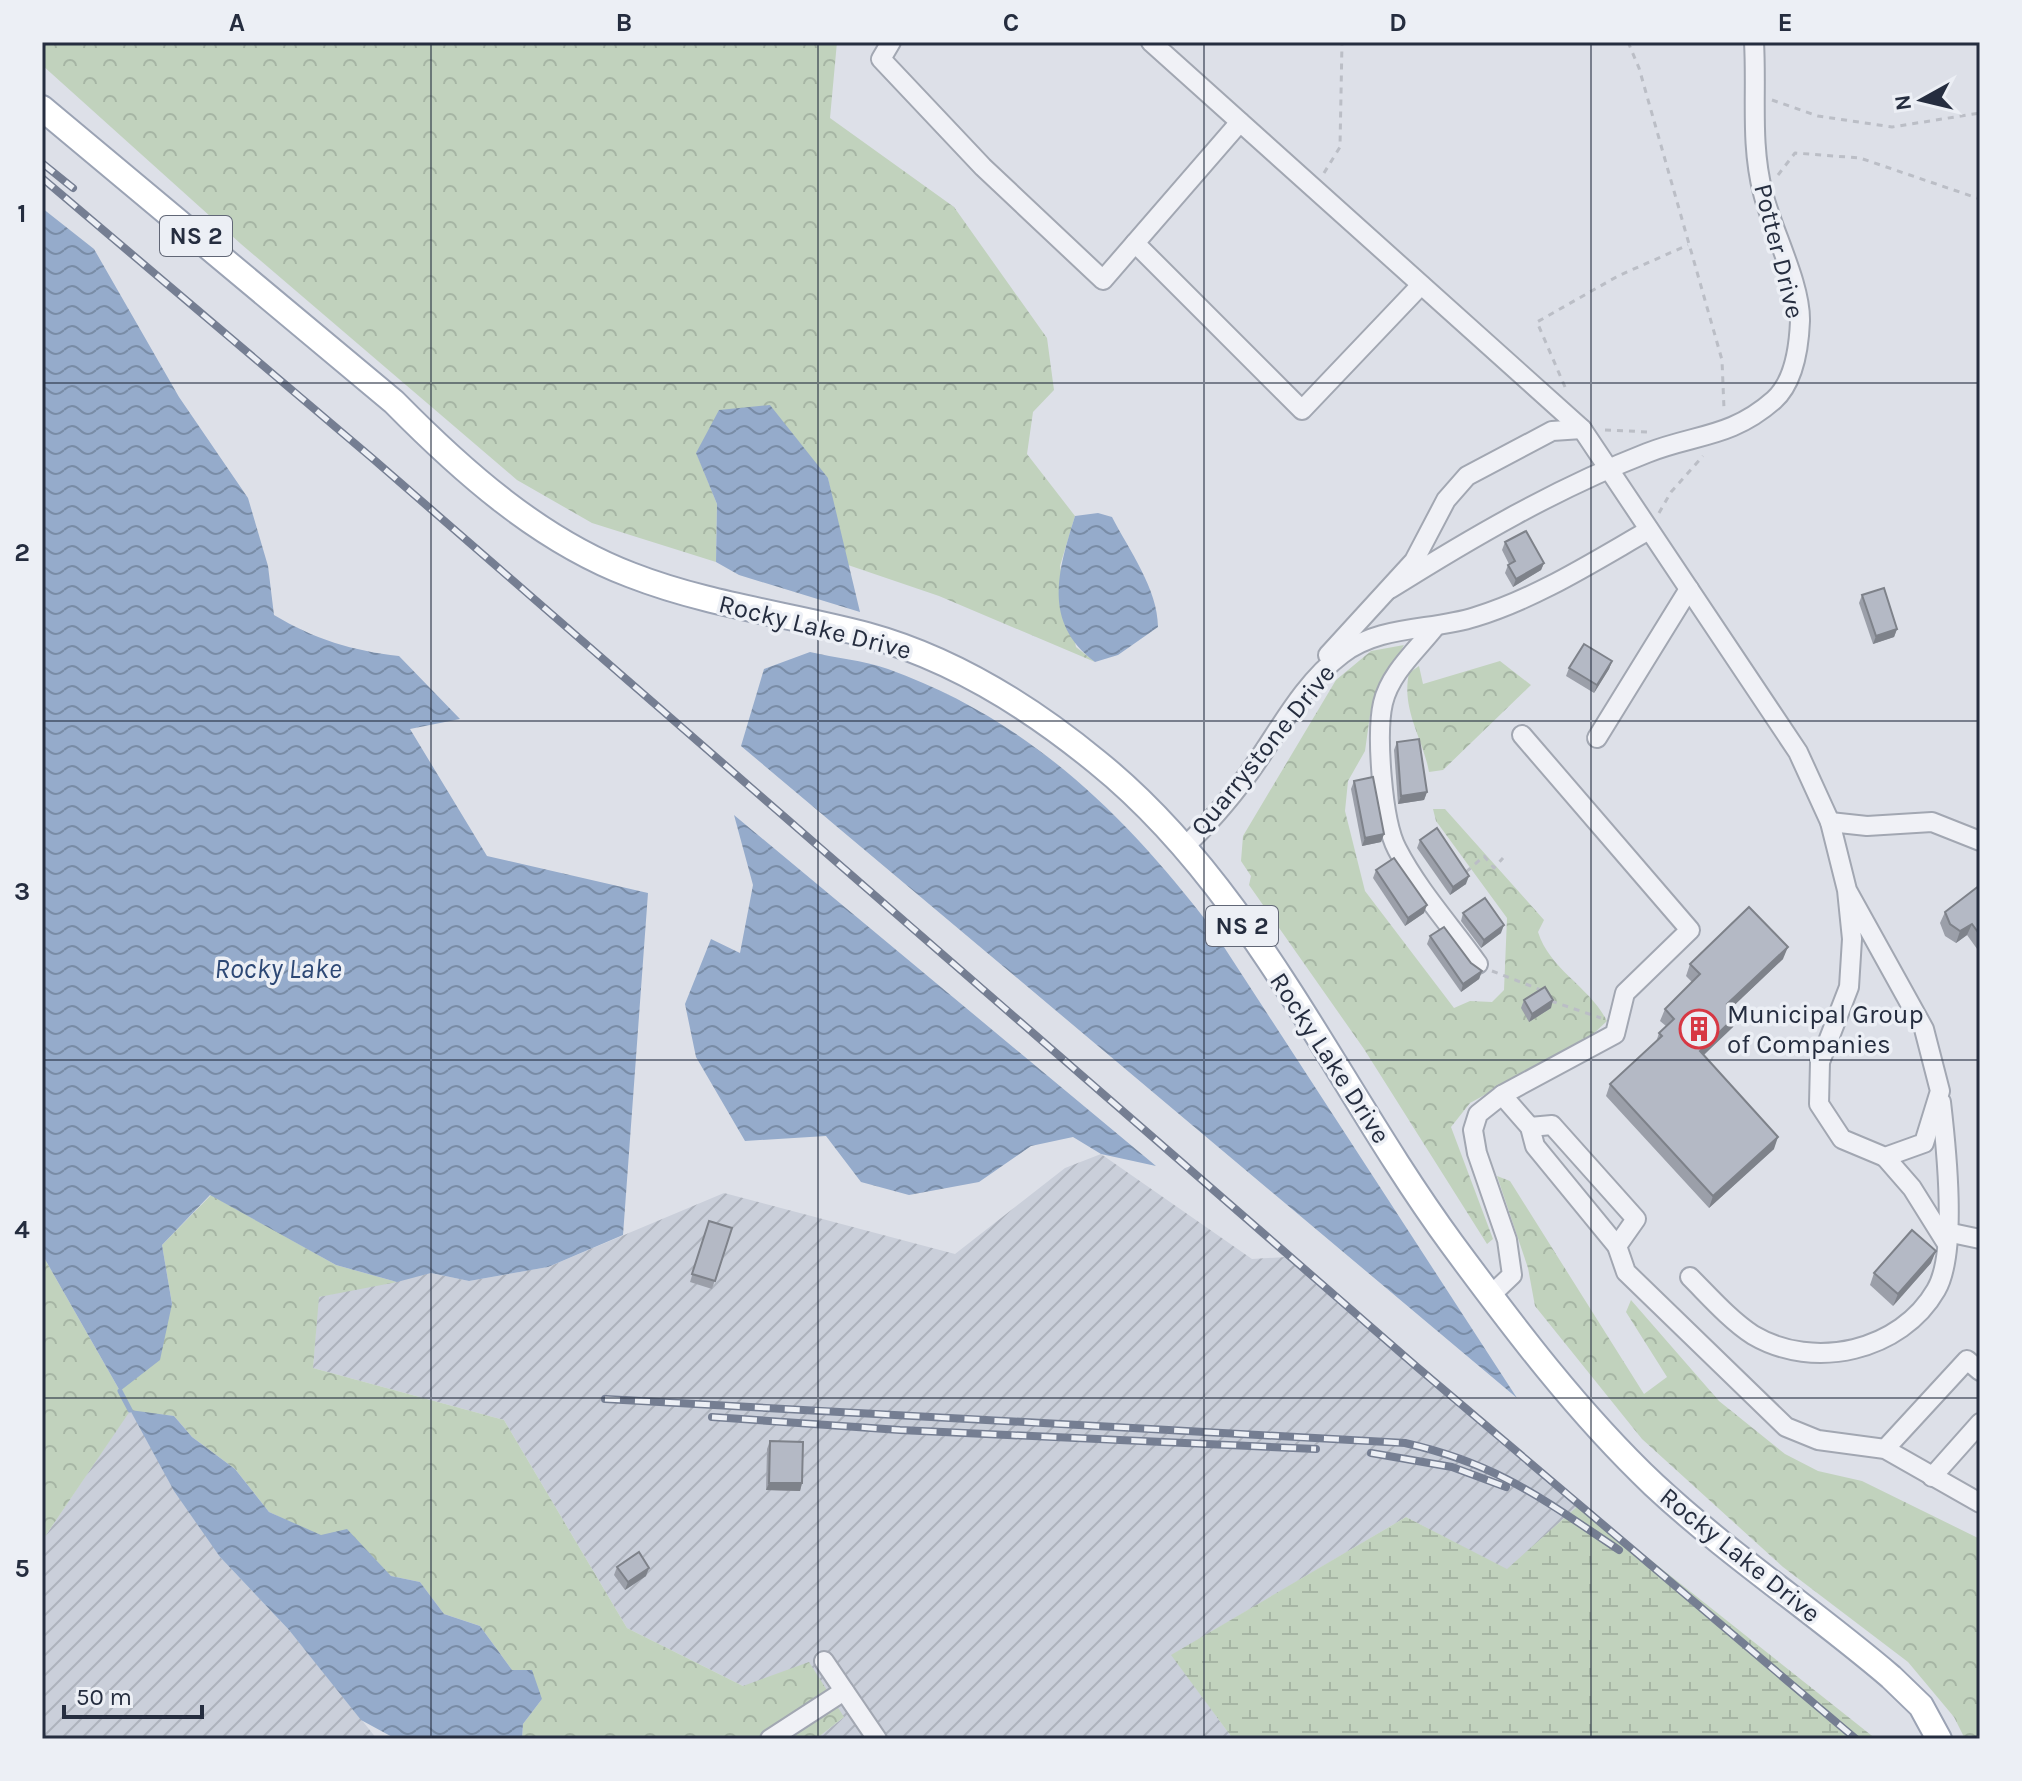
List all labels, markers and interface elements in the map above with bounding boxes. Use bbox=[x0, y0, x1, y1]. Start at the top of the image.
text: A bbox=[229, 7, 245, 38]
text: B bbox=[616, 7, 632, 38]
text: C bbox=[1003, 7, 1019, 38]
text: D bbox=[1389, 7, 1407, 38]
text: E bbox=[1777, 7, 1793, 38]
north arrow bbox=[1882, 60, 1962, 140]
text: N bbox=[1889, 93, 1917, 112]
street label: Potter Drive bbox=[1747, 180, 1811, 322]
text: 1 bbox=[17, 198, 27, 229]
road number: NS 2 bbox=[160, 216, 232, 256]
text: 2 bbox=[14, 537, 30, 568]
street label: Rocky Lake Drive bbox=[715, 588, 915, 666]
street label: Quarrystone Drive bbox=[1184, 658, 1342, 842]
text: 3 bbox=[14, 876, 30, 907]
road number: NS 2 bbox=[1206, 906, 1278, 946]
water label: Rocky Lake bbox=[214, 952, 342, 985]
street label: Rocky Lake Drive bbox=[1263, 967, 1397, 1149]
place label: Municipal Group of Companies bbox=[1727, 999, 1924, 1060]
building icon: Municipal Group of Companies bbox=[1678, 1008, 1720, 1050]
text: 4 bbox=[14, 1214, 30, 1245]
street label: Rocky Lake Drive bbox=[1654, 1481, 1826, 1629]
text: 5 bbox=[14, 1553, 30, 1584]
scale bar bbox=[64, 1669, 202, 1719]
text: 50 m bbox=[76, 1683, 132, 1711]

